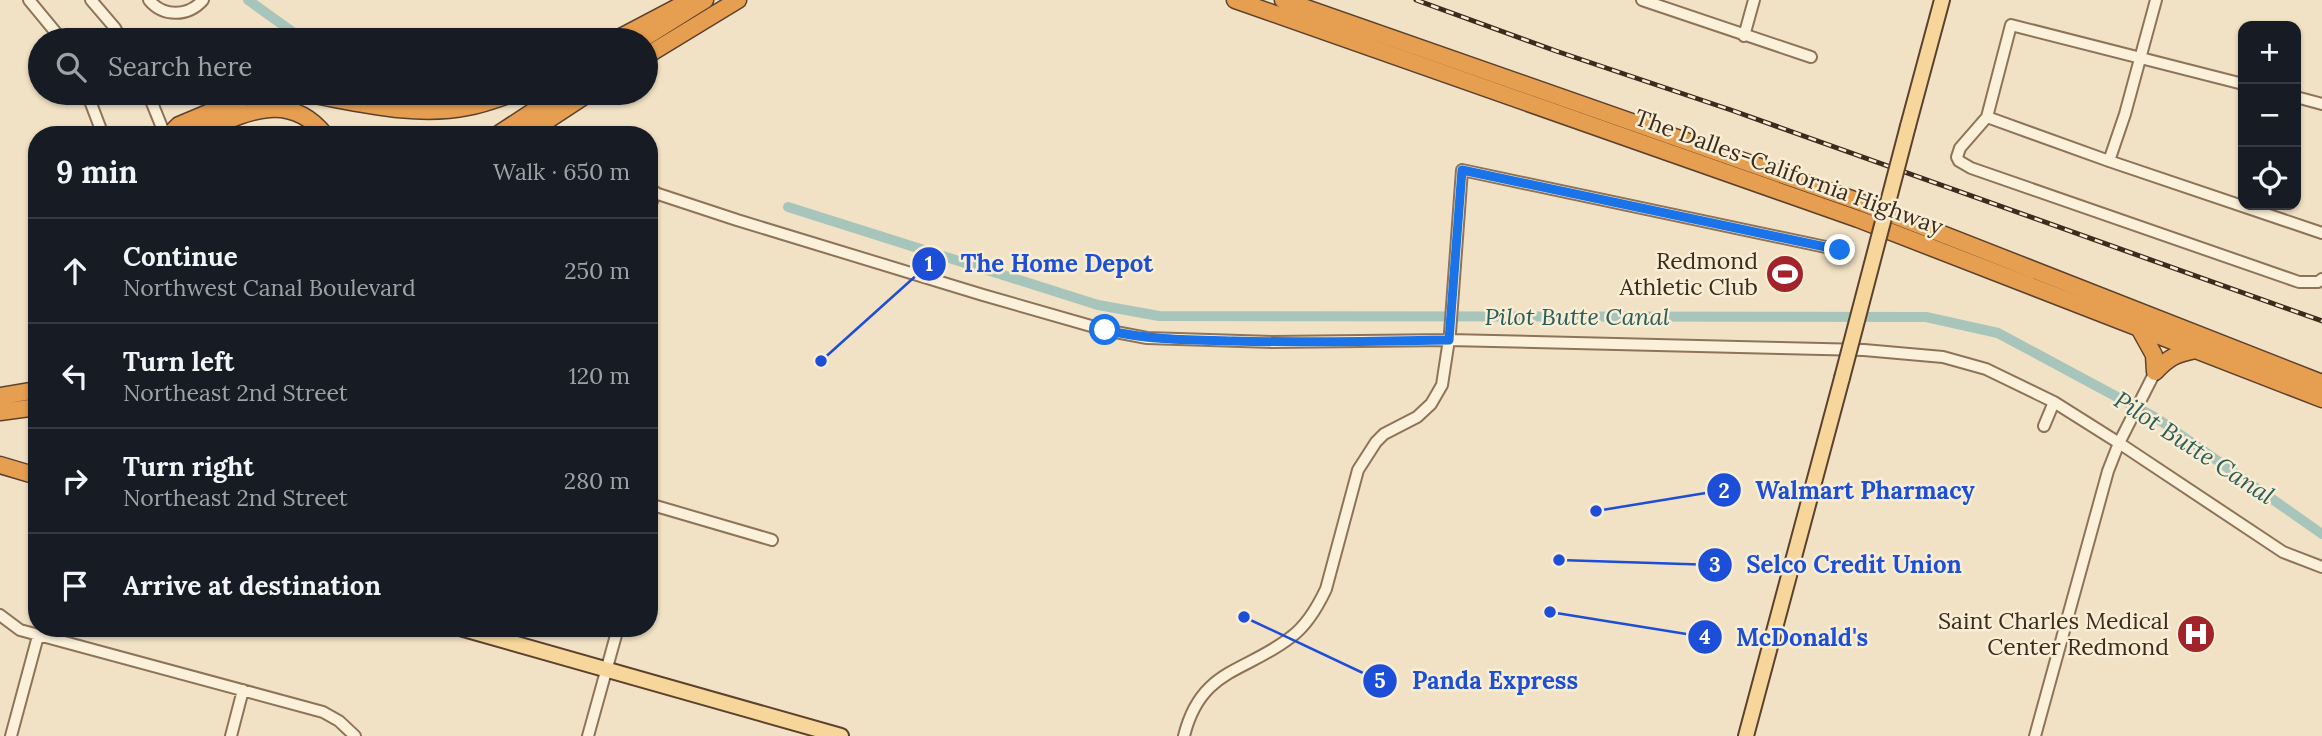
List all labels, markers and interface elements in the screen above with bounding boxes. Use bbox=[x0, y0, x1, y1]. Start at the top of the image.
map controls bbox=[2238, 21, 2301, 210]
button: + bbox=[2238, 21, 2301, 84]
search box bbox=[28, 28, 658, 105]
icon: search bbox=[52, 48, 90, 86]
text: Search here bbox=[108, 50, 252, 83]
button: − bbox=[2238, 84, 2301, 147]
street label: The Dalles-California Highway bbox=[1631, 102, 1948, 241]
button: locate bbox=[2238, 147, 2301, 210]
text: 9 min bbox=[56, 153, 138, 191]
text: Walk · 650 m bbox=[493, 157, 630, 186]
route end bbox=[1824, 234, 1855, 265]
text: Continue bbox=[123, 240, 238, 273]
callout: The Home Depot bbox=[912, 242, 1167, 287]
place label: Redmond Athletic Club bbox=[1618, 246, 1758, 301]
text: The Home Depot bbox=[961, 248, 1154, 279]
text: 1 bbox=[925, 250, 933, 277]
icon: ahead bbox=[56, 252, 94, 290]
sports icon: Redmond Athletic Club bbox=[1764, 253, 1806, 295]
text: 250 m bbox=[564, 256, 630, 285]
text: Northwest Canal Boulevard bbox=[123, 273, 416, 302]
water label: Pilot Butte Canal bbox=[1484, 301, 1670, 332]
route start bbox=[1089, 314, 1120, 345]
text: Turn left bbox=[123, 345, 234, 378]
icon: left bbox=[56, 357, 94, 395]
text: 120 m bbox=[568, 361, 630, 390]
text: Northeast 2nd Street bbox=[123, 378, 348, 407]
water label: Pilot Butte Canal bbox=[2108, 384, 2280, 511]
text: Turn right bbox=[123, 450, 254, 483]
icon: right bbox=[56, 462, 94, 500]
text: 280 m bbox=[564, 466, 630, 495]
callout: Walmart Pharmacy bbox=[1706, 468, 1989, 513]
text: Walmart Pharmacy bbox=[1755, 475, 1976, 506]
text: 2 bbox=[1718, 477, 1730, 504]
text: Northeast 2nd Street bbox=[123, 483, 348, 512]
callout: Selco Credit Union bbox=[1698, 543, 1976, 588]
text: Selco Credit Union bbox=[1746, 549, 1962, 580]
text: 3 bbox=[1709, 551, 1721, 578]
icon: arrive bbox=[56, 567, 94, 605]
text: Arrive at destination bbox=[123, 569, 381, 602]
place label: Saint Charles Medical Center Redmond bbox=[1938, 606, 2169, 661]
hospital icon: Saint Charles Medical Center Redmond bbox=[2175, 613, 2217, 655]
callout: McDonald's bbox=[1687, 615, 1882, 660]
text: McDonald's bbox=[1736, 622, 1868, 653]
text: 4 bbox=[1699, 623, 1711, 650]
callout: Panda Express bbox=[1363, 659, 1592, 704]
text: Panda Express bbox=[1412, 665, 1578, 696]
text: 5 bbox=[1374, 667, 1386, 694]

